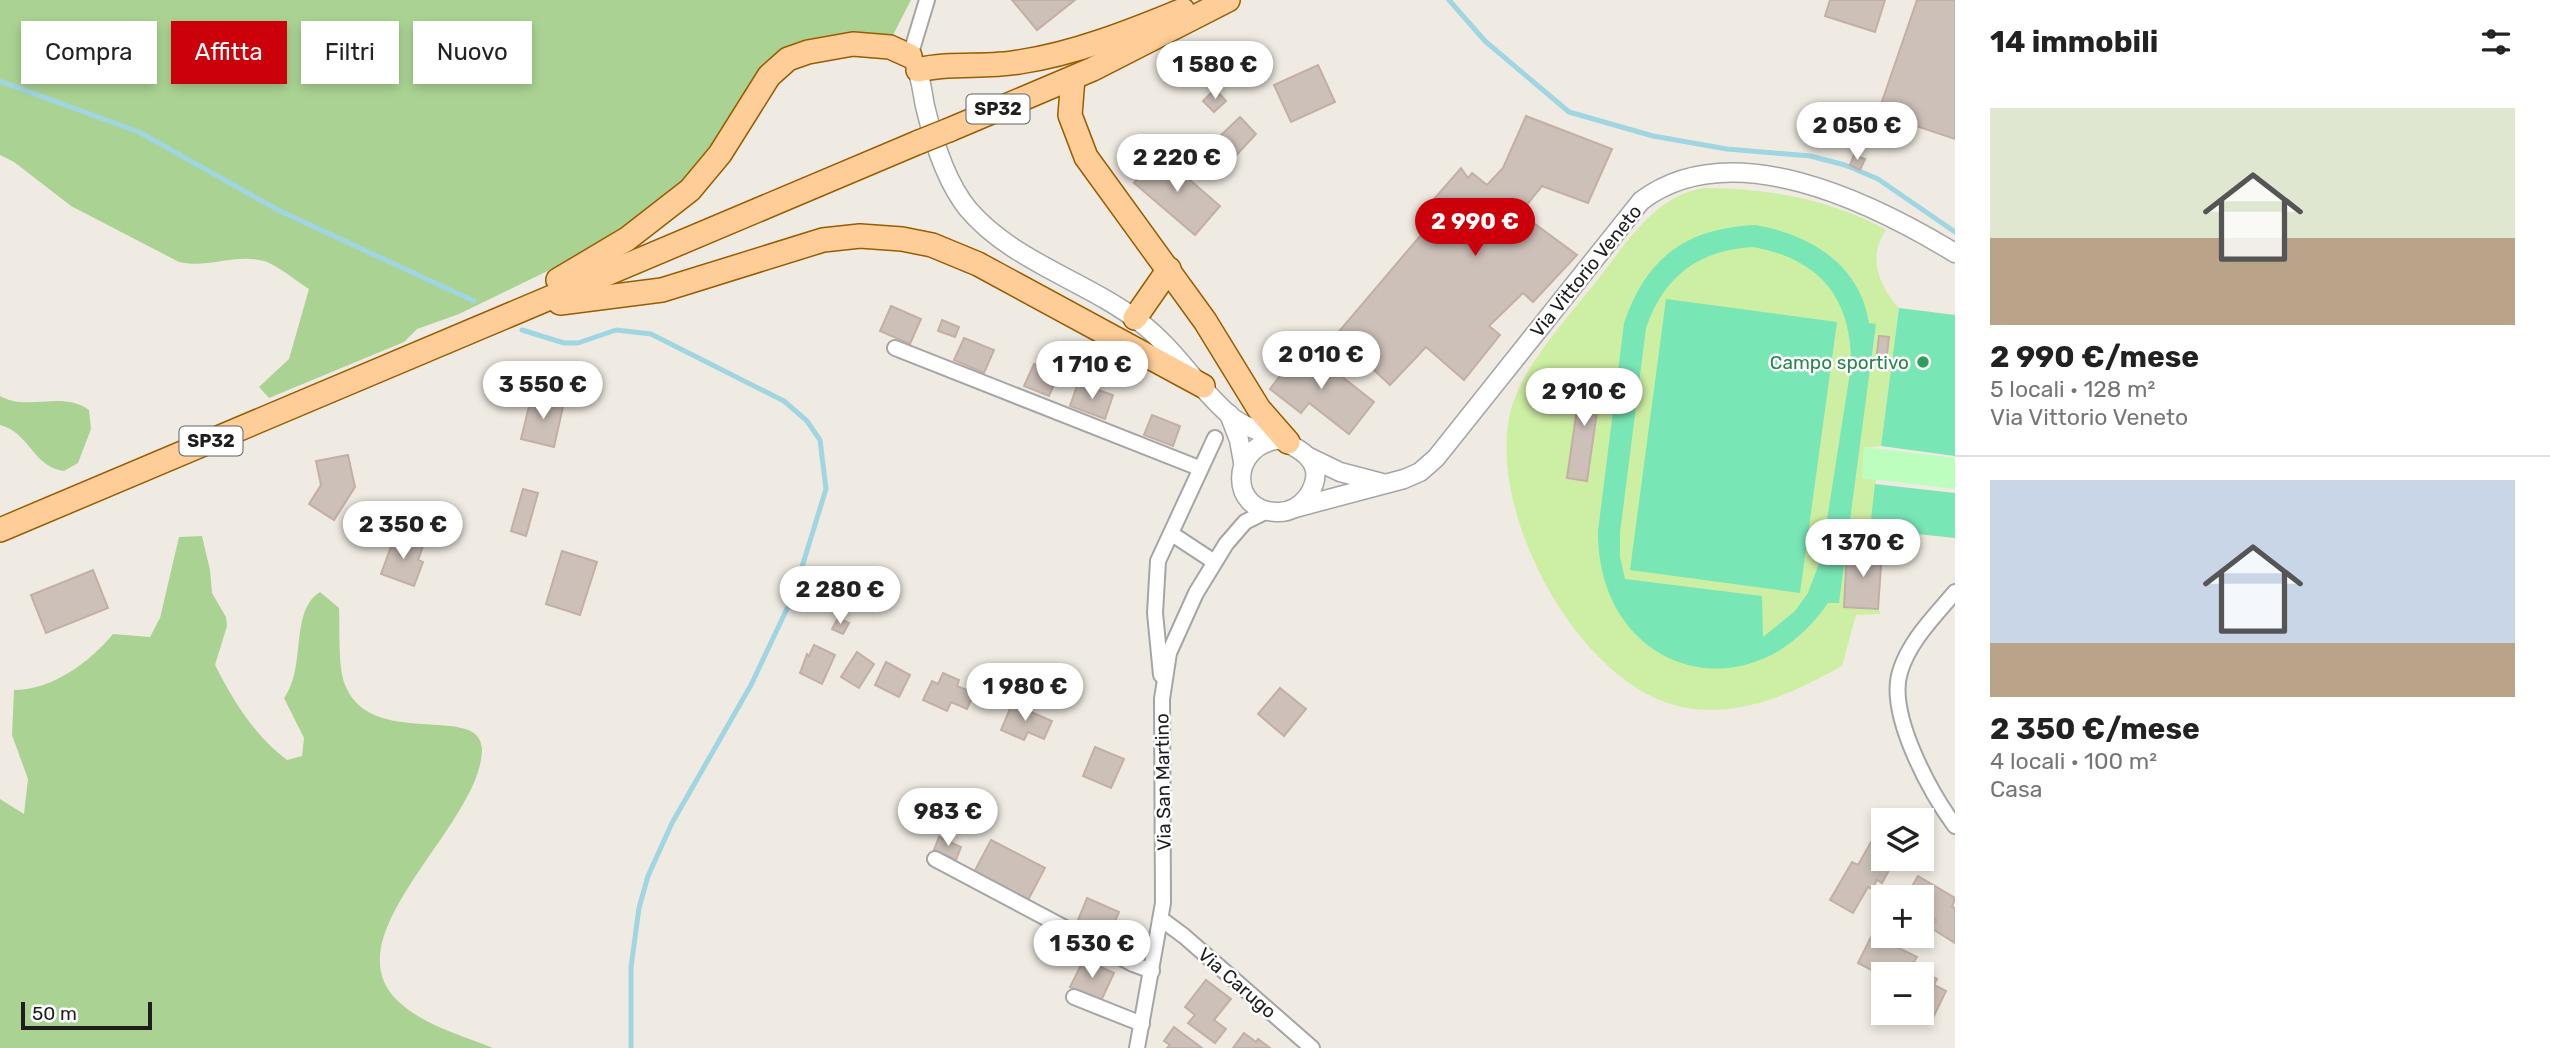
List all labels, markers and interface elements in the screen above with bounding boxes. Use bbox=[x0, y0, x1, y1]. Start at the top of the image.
chip: Compra bbox=[21, 21, 157, 84]
chip: Affitta bbox=[171, 21, 287, 84]
chip: Filtri bbox=[301, 21, 399, 84]
chip: Nuovo bbox=[413, 21, 532, 84]
icon: filters bbox=[2477, 23, 2515, 61]
text: 14 immobili bbox=[1990, 24, 2158, 60]
pin: 1 580 € bbox=[1150, 42, 1280, 101]
text: 1 580 € bbox=[1172, 50, 1258, 78]
road number: SP32 bbox=[967, 94, 1030, 124]
pin: 2 050 € bbox=[1792, 102, 1922, 162]
text: 2 050 € bbox=[1813, 111, 1901, 139]
pin: 2 220 € bbox=[1112, 134, 1242, 194]
text: 2 220 € bbox=[1133, 143, 1221, 171]
icon: home bbox=[2190, 154, 2316, 280]
pin: 2 990 € bbox=[1410, 198, 1540, 258]
street label: Via Vittorio Veneto bbox=[1526, 200, 1646, 342]
text: 2 990 € bbox=[1431, 207, 1519, 235]
pin: 2 010 € bbox=[1256, 332, 1386, 391]
text: 2 990 €/mese bbox=[1990, 339, 2199, 375]
text: 2 010 € bbox=[1278, 340, 1364, 368]
pin: 1 710 € bbox=[1027, 342, 1157, 401]
text: 1 710 € bbox=[1052, 350, 1132, 378]
place label: Campo sportivo bbox=[1770, 351, 1909, 374]
marker: Campo sportivo bbox=[1915, 354, 1931, 370]
pin: 3 550 € bbox=[478, 362, 608, 421]
pin: 2 910 € bbox=[1519, 368, 1649, 428]
text: 3 550 € bbox=[499, 370, 587, 398]
text: 5 locali · 128 m² bbox=[1990, 375, 2155, 403]
text: 2 910 € bbox=[1542, 377, 1626, 405]
text: Via Vittorio Veneto bbox=[1990, 403, 2188, 431]
road number: SP32 bbox=[180, 426, 242, 456]
pin: 2 350 € bbox=[338, 502, 468, 561]
text: 2 350 € bbox=[359, 510, 447, 538]
pin: 1 370 € bbox=[1798, 520, 1928, 579]
icon: home bbox=[2190, 526, 2316, 652]
text: 1 370 € bbox=[1821, 528, 1905, 556]
pin: 2 280 € bbox=[775, 566, 905, 626]
text: 2 280 € bbox=[796, 575, 884, 603]
pin: 1 980 € bbox=[960, 664, 1090, 723]
text: 1 980 € bbox=[982, 672, 1068, 700]
text: 2 350 €/mese bbox=[1990, 711, 2200, 747]
street label: Via San Martino bbox=[1150, 713, 1176, 851]
text: 4 locali · 100 m² bbox=[1990, 747, 2157, 775]
text: Casa bbox=[1990, 775, 2042, 803]
pin: 983 € bbox=[899, 788, 997, 848]
text: 983 € bbox=[914, 797, 982, 825]
map controls bbox=[1871, 808, 1934, 1025]
button: layers bbox=[1871, 808, 1934, 871]
button: + bbox=[1871, 885, 1934, 948]
pin: 1 530 € bbox=[1027, 920, 1157, 980]
text: 1 530 € bbox=[1050, 929, 1134, 957]
street label: Via Carugo bbox=[1193, 943, 1281, 1023]
button: − bbox=[1871, 962, 1934, 1025]
scale bar bbox=[21, 999, 152, 1031]
text: 50 m bbox=[32, 1002, 77, 1025]

